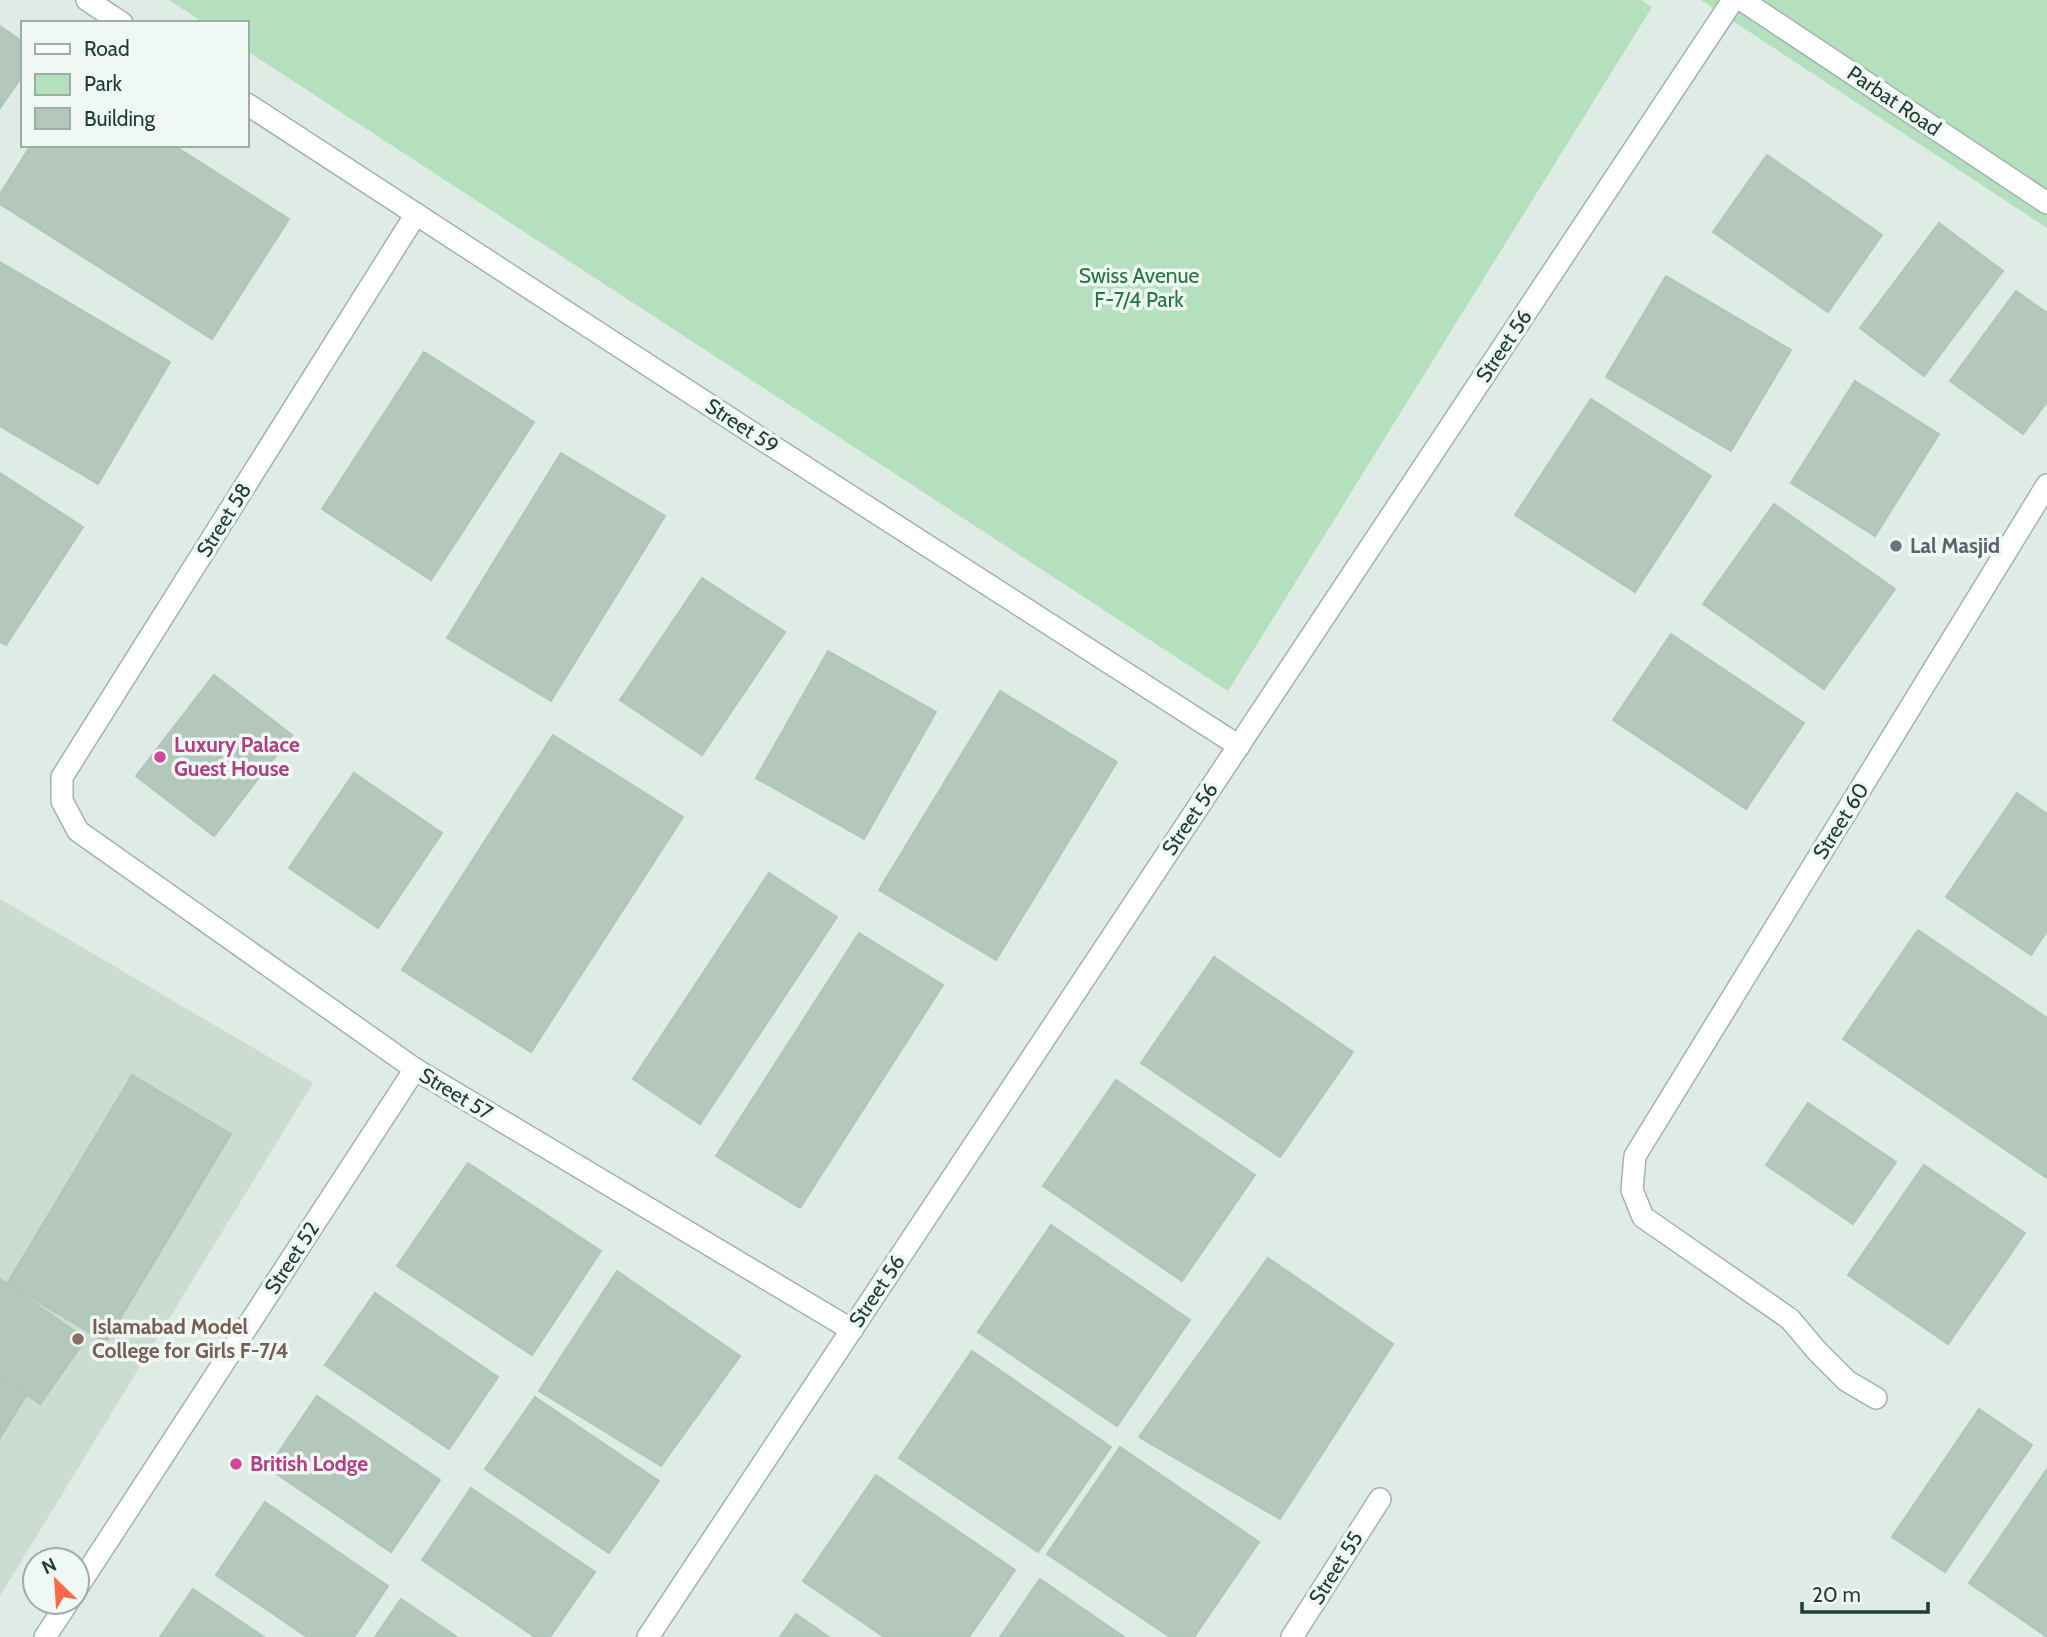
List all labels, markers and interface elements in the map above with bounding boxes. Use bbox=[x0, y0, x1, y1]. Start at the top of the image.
legend bbox=[21, 21, 248, 147]
text: Road bbox=[84, 36, 130, 61]
street label: Parbat Road bbox=[1843, 60, 1946, 141]
text: Park bbox=[84, 71, 122, 96]
text: Building bbox=[84, 106, 156, 131]
park label: Swiss Avenue F-7/4 Park bbox=[1079, 263, 1199, 312]
street label: Street 56 bbox=[1470, 305, 1537, 387]
street label: Street 59 bbox=[701, 393, 783, 458]
street label: Street 58 bbox=[191, 478, 256, 561]
place label: Lal Masjid bbox=[1910, 533, 2000, 558]
marker: Lal Masjid bbox=[1888, 538, 1904, 554]
place label: Luxury Palace Guest House bbox=[174, 732, 300, 781]
marker: Luxury Palace Guest House bbox=[152, 749, 168, 765]
street label: Street 56 bbox=[1156, 778, 1223, 860]
street label: Street 60 bbox=[1807, 778, 1874, 864]
street label: Street 57 bbox=[415, 1062, 498, 1125]
street label: Street 52 bbox=[259, 1217, 324, 1299]
street label: Street 56 bbox=[843, 1250, 910, 1332]
place label: Islamabad Model College for Girls F-7/4 bbox=[92, 1314, 289, 1363]
marker: Islamabad Model College for Girls F-7/4 bbox=[70, 1331, 86, 1347]
place label: British Lodge bbox=[250, 1451, 368, 1476]
marker: British Lodge bbox=[228, 1456, 244, 1472]
street label: Street 55 bbox=[1303, 1527, 1368, 1609]
north arrow bbox=[21, 1546, 91, 1616]
text: N bbox=[38, 1553, 60, 1579]
scale bar bbox=[1802, 1570, 1928, 1614]
text: 20 m bbox=[1812, 1582, 1861, 1607]

